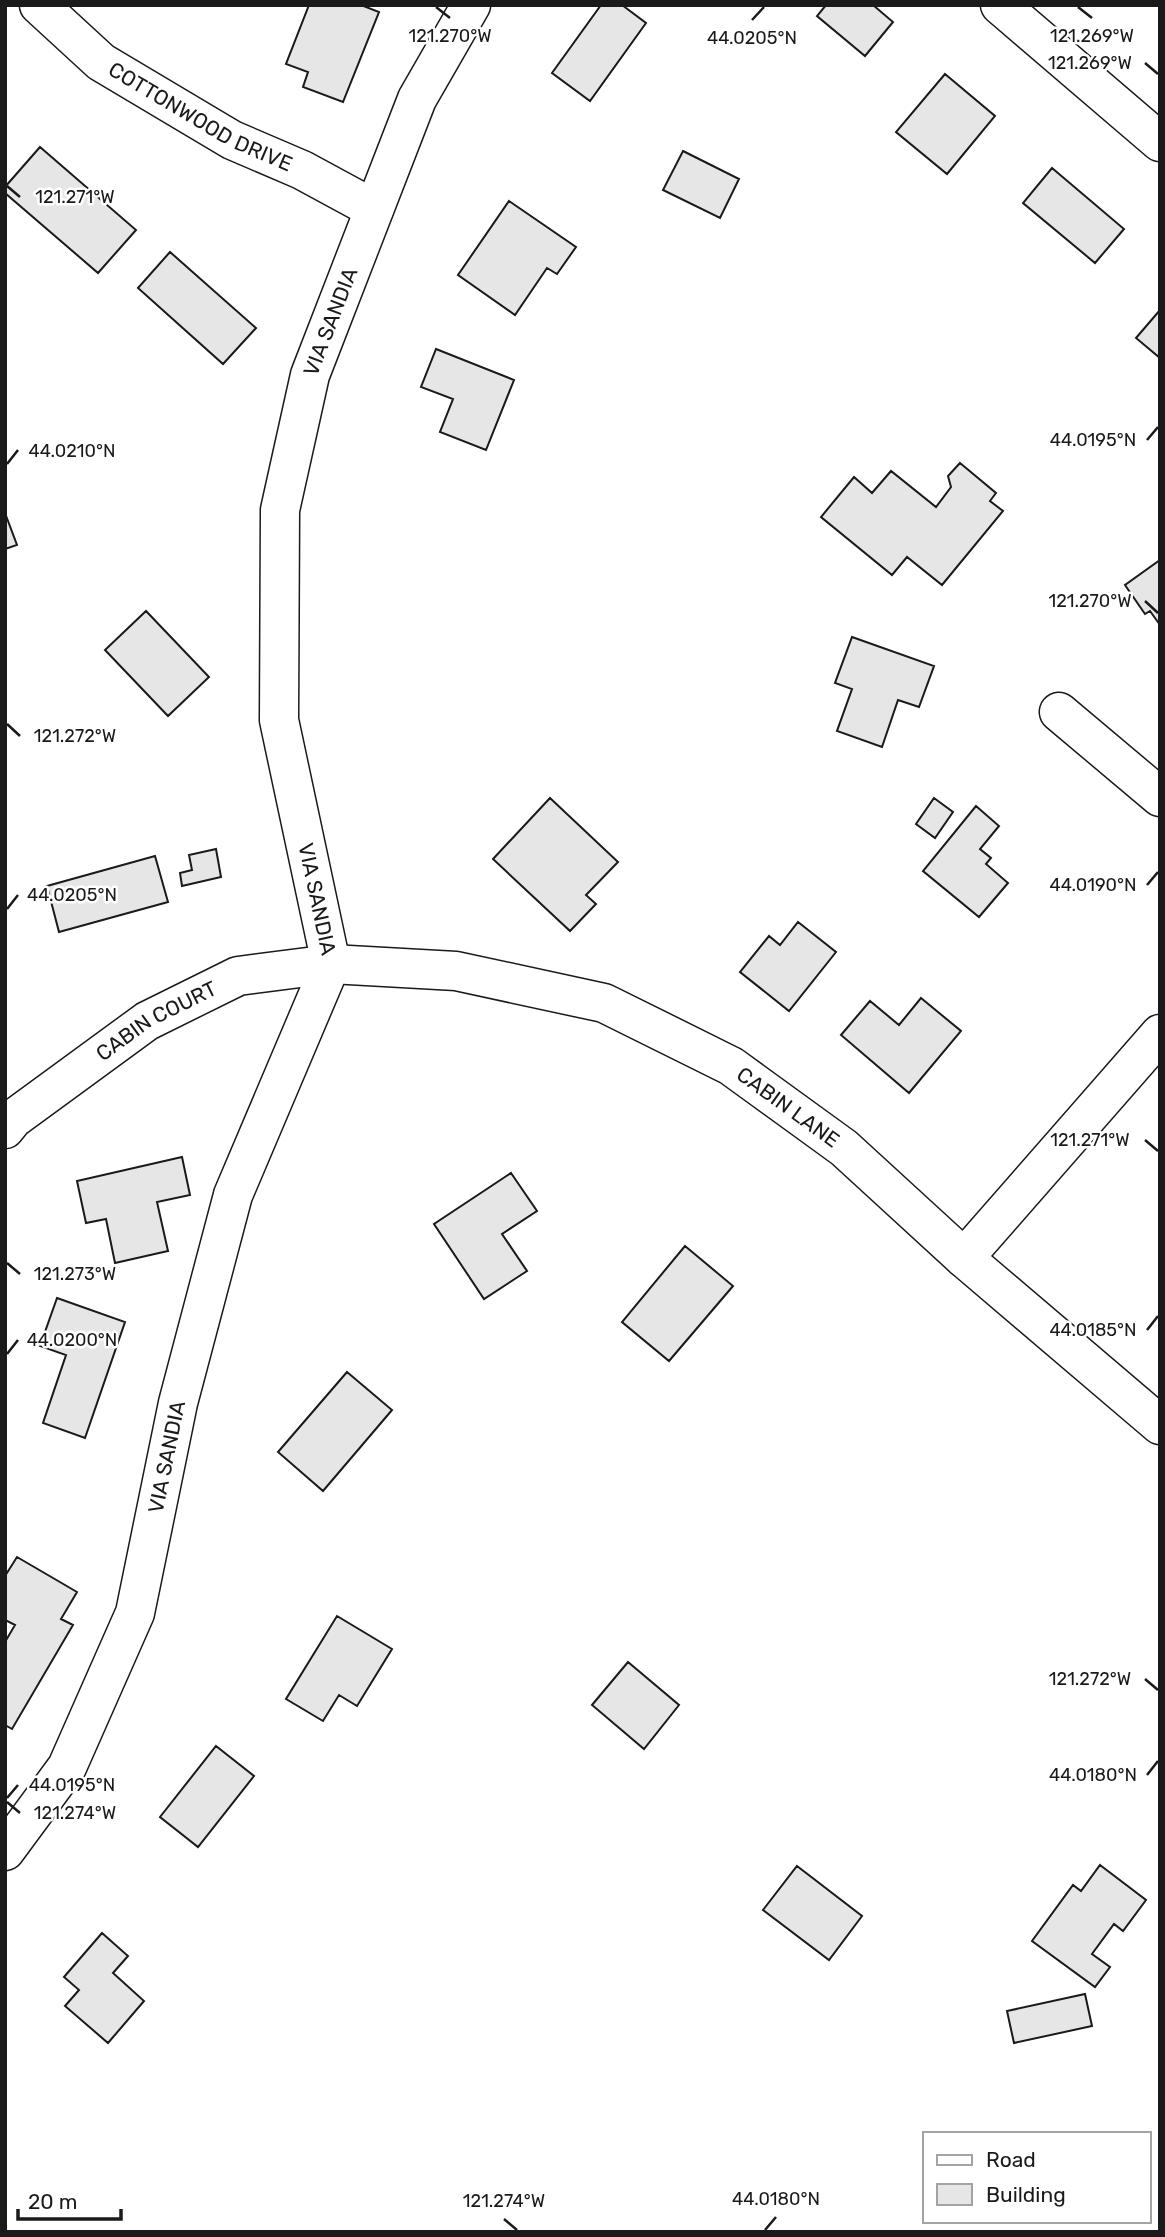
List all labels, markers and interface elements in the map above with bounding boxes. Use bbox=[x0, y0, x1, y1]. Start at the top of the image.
text: 121.270°W bbox=[408, 25, 492, 47]
text: 121.269°W bbox=[1050, 25, 1134, 47]
text: 44.0205°N bbox=[707, 27, 797, 49]
text: 121.269°W bbox=[1048, 52, 1132, 74]
street label: COTTONWOOD DRIVE bbox=[104, 56, 296, 176]
text: 121.271°W bbox=[35, 186, 115, 208]
street label: VIA SANDIA bbox=[298, 264, 362, 379]
text: 44.0195°N bbox=[1050, 429, 1136, 451]
text: 44.0210°N bbox=[29, 440, 115, 462]
text: 121.270°W bbox=[1048, 590, 1132, 612]
text: 121.272°W bbox=[34, 725, 116, 747]
street label: VIA SANDIA bbox=[293, 841, 342, 957]
text: 44.0190°N bbox=[1049, 874, 1137, 896]
text: 44.0205°N bbox=[27, 884, 117, 906]
street label: CABIN COURT bbox=[91, 976, 221, 1066]
street label: CABIN LANE bbox=[732, 1061, 845, 1153]
text: 121.271°W bbox=[1050, 1129, 1130, 1151]
text: 121.273°W bbox=[34, 1263, 116, 1285]
text: 44.0185°N bbox=[1049, 1319, 1137, 1341]
text: 44.0200°N bbox=[27, 1329, 117, 1351]
street label: VIA SANDIA bbox=[143, 1399, 190, 1515]
text: 121.272°W bbox=[1049, 1668, 1131, 1690]
text: 44.0180°N bbox=[1049, 1764, 1137, 1786]
text: 44.0195°N bbox=[29, 1774, 115, 1796]
text: 121.274°W bbox=[34, 1802, 116, 1824]
legend bbox=[923, 2132, 1151, 2223]
text: Road bbox=[986, 2147, 1036, 2172]
scale bar bbox=[18, 2178, 121, 2222]
text: Building bbox=[986, 2182, 1066, 2207]
text: 44.0180°N bbox=[732, 2188, 820, 2210]
text: 20 m bbox=[28, 2189, 77, 2214]
text: 121.274°W bbox=[463, 2190, 545, 2212]

